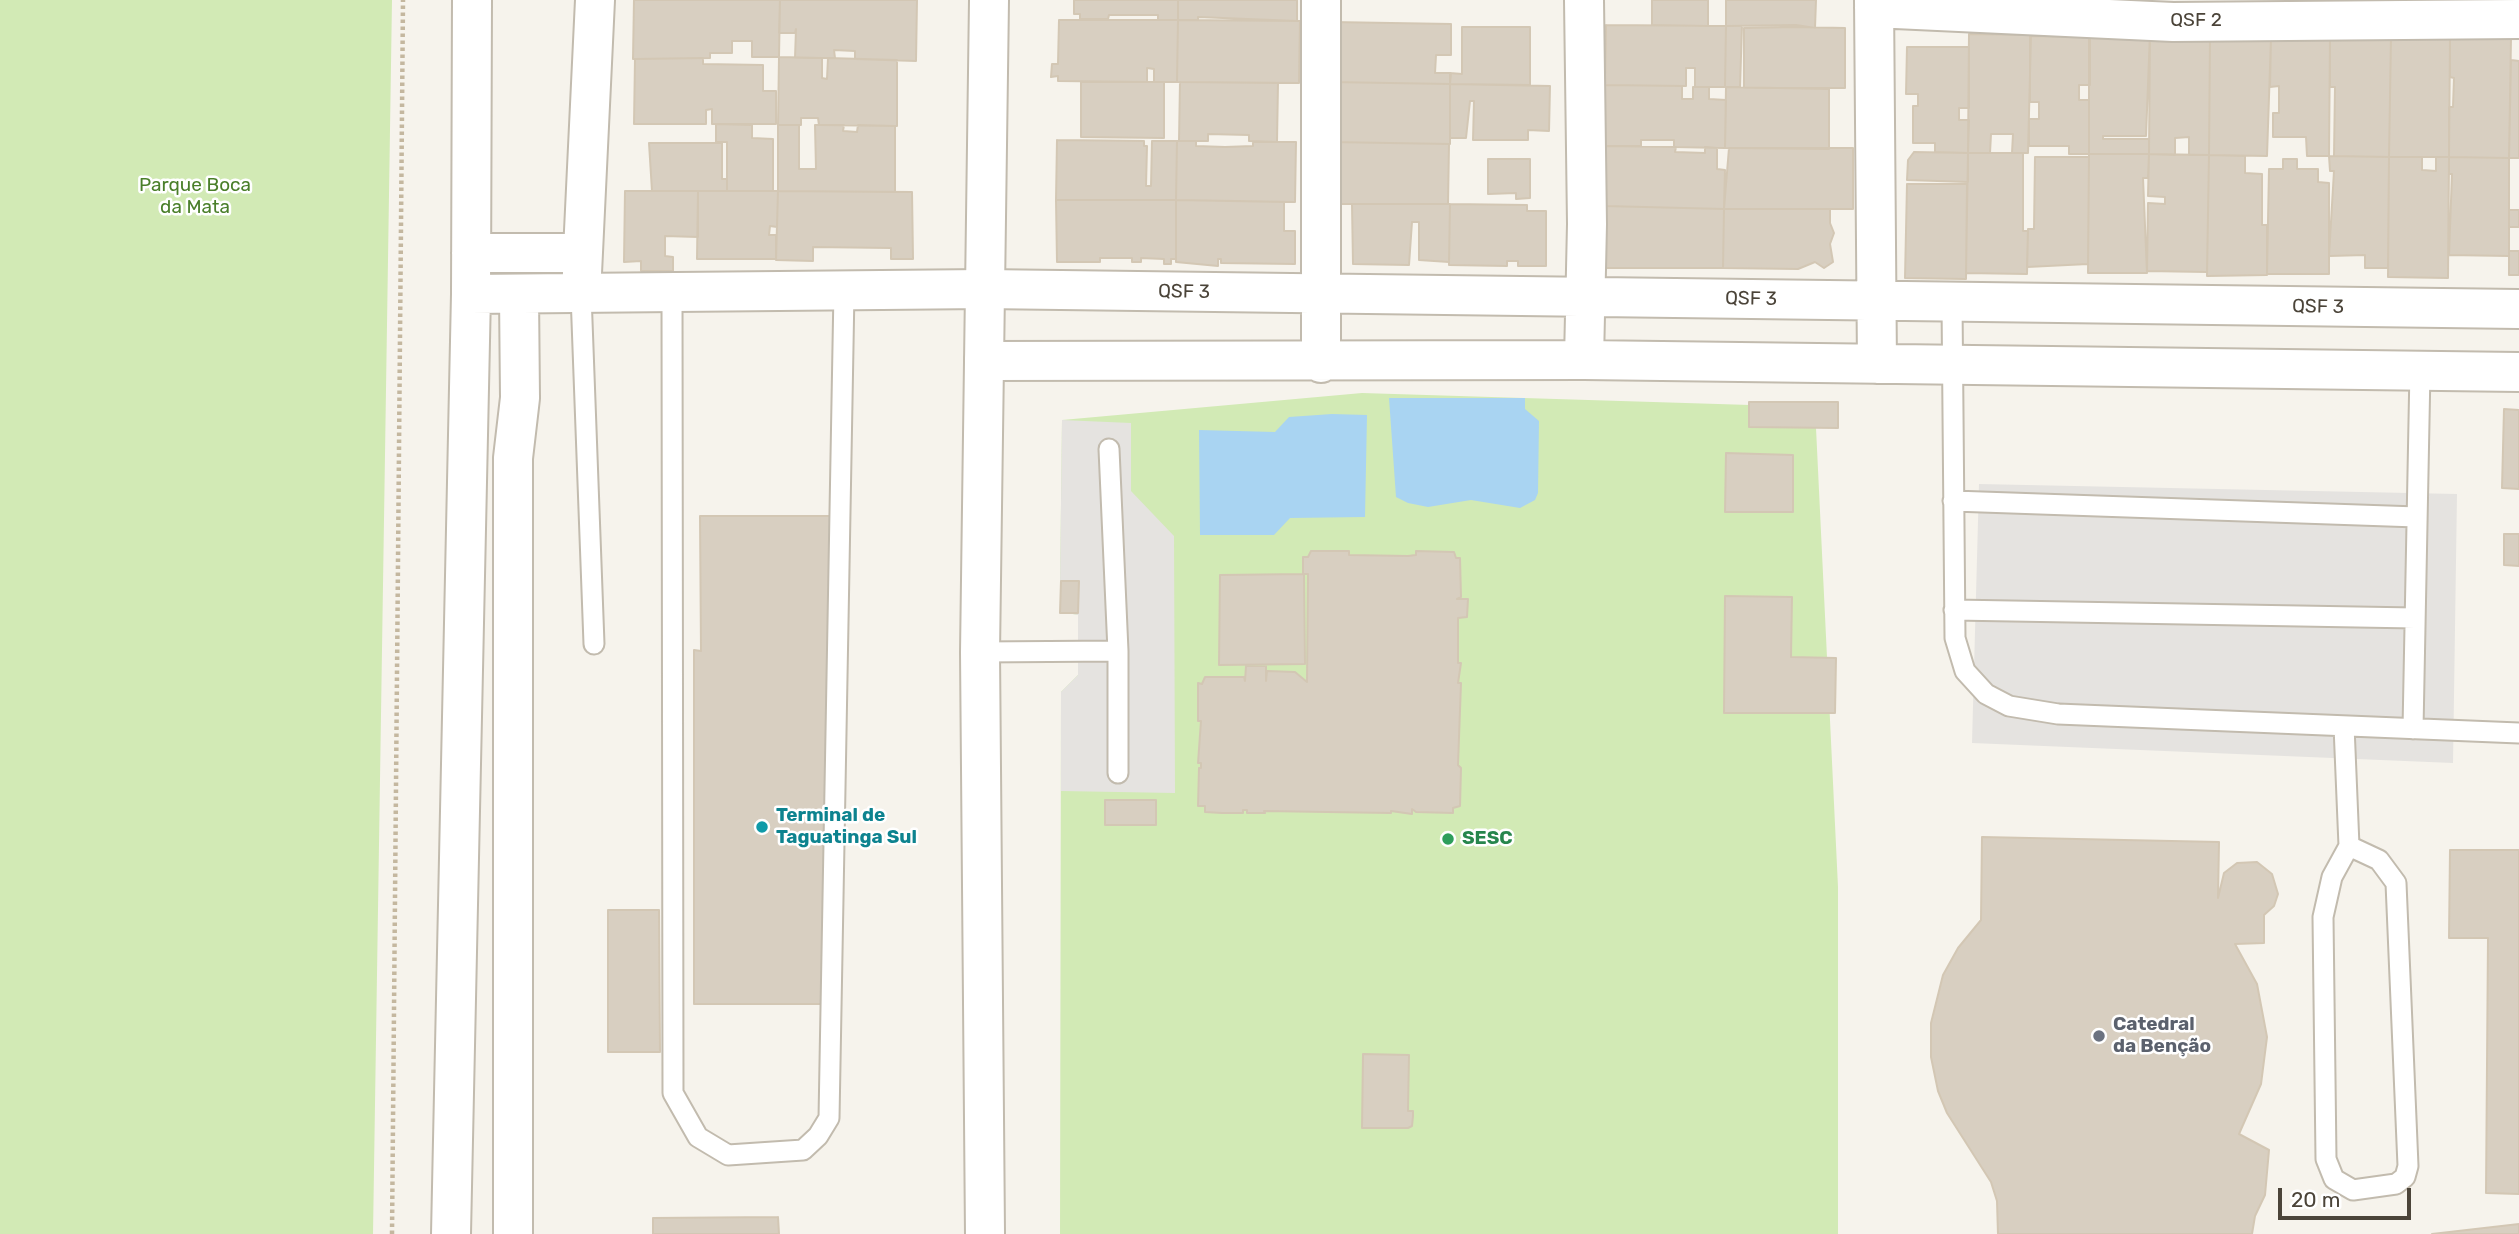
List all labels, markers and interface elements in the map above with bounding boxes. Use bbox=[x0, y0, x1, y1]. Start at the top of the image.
street label: QSF 2 bbox=[2170, 10, 2222, 32]
park label: Parque Boca da Mata bbox=[139, 175, 251, 219]
street label: QSF 3 bbox=[1158, 280, 1210, 304]
street label: QSF 3 bbox=[1725, 287, 1777, 311]
street label: QSF 3 bbox=[2292, 295, 2344, 319]
place label: Terminal de Taguatinga Sul bbox=[776, 805, 917, 849]
marker: Terminal de Taguatinga Sul bbox=[754, 819, 770, 835]
place label: SESC bbox=[1462, 828, 1513, 850]
marker: SESC bbox=[1440, 831, 1456, 847]
place label: Catedral da Benção bbox=[2113, 1014, 2211, 1058]
marker: Catedral da Benção bbox=[2091, 1028, 2107, 1044]
scale bar bbox=[2281, 1174, 2414, 1218]
text: 20 m bbox=[2291, 1187, 2340, 1212]

